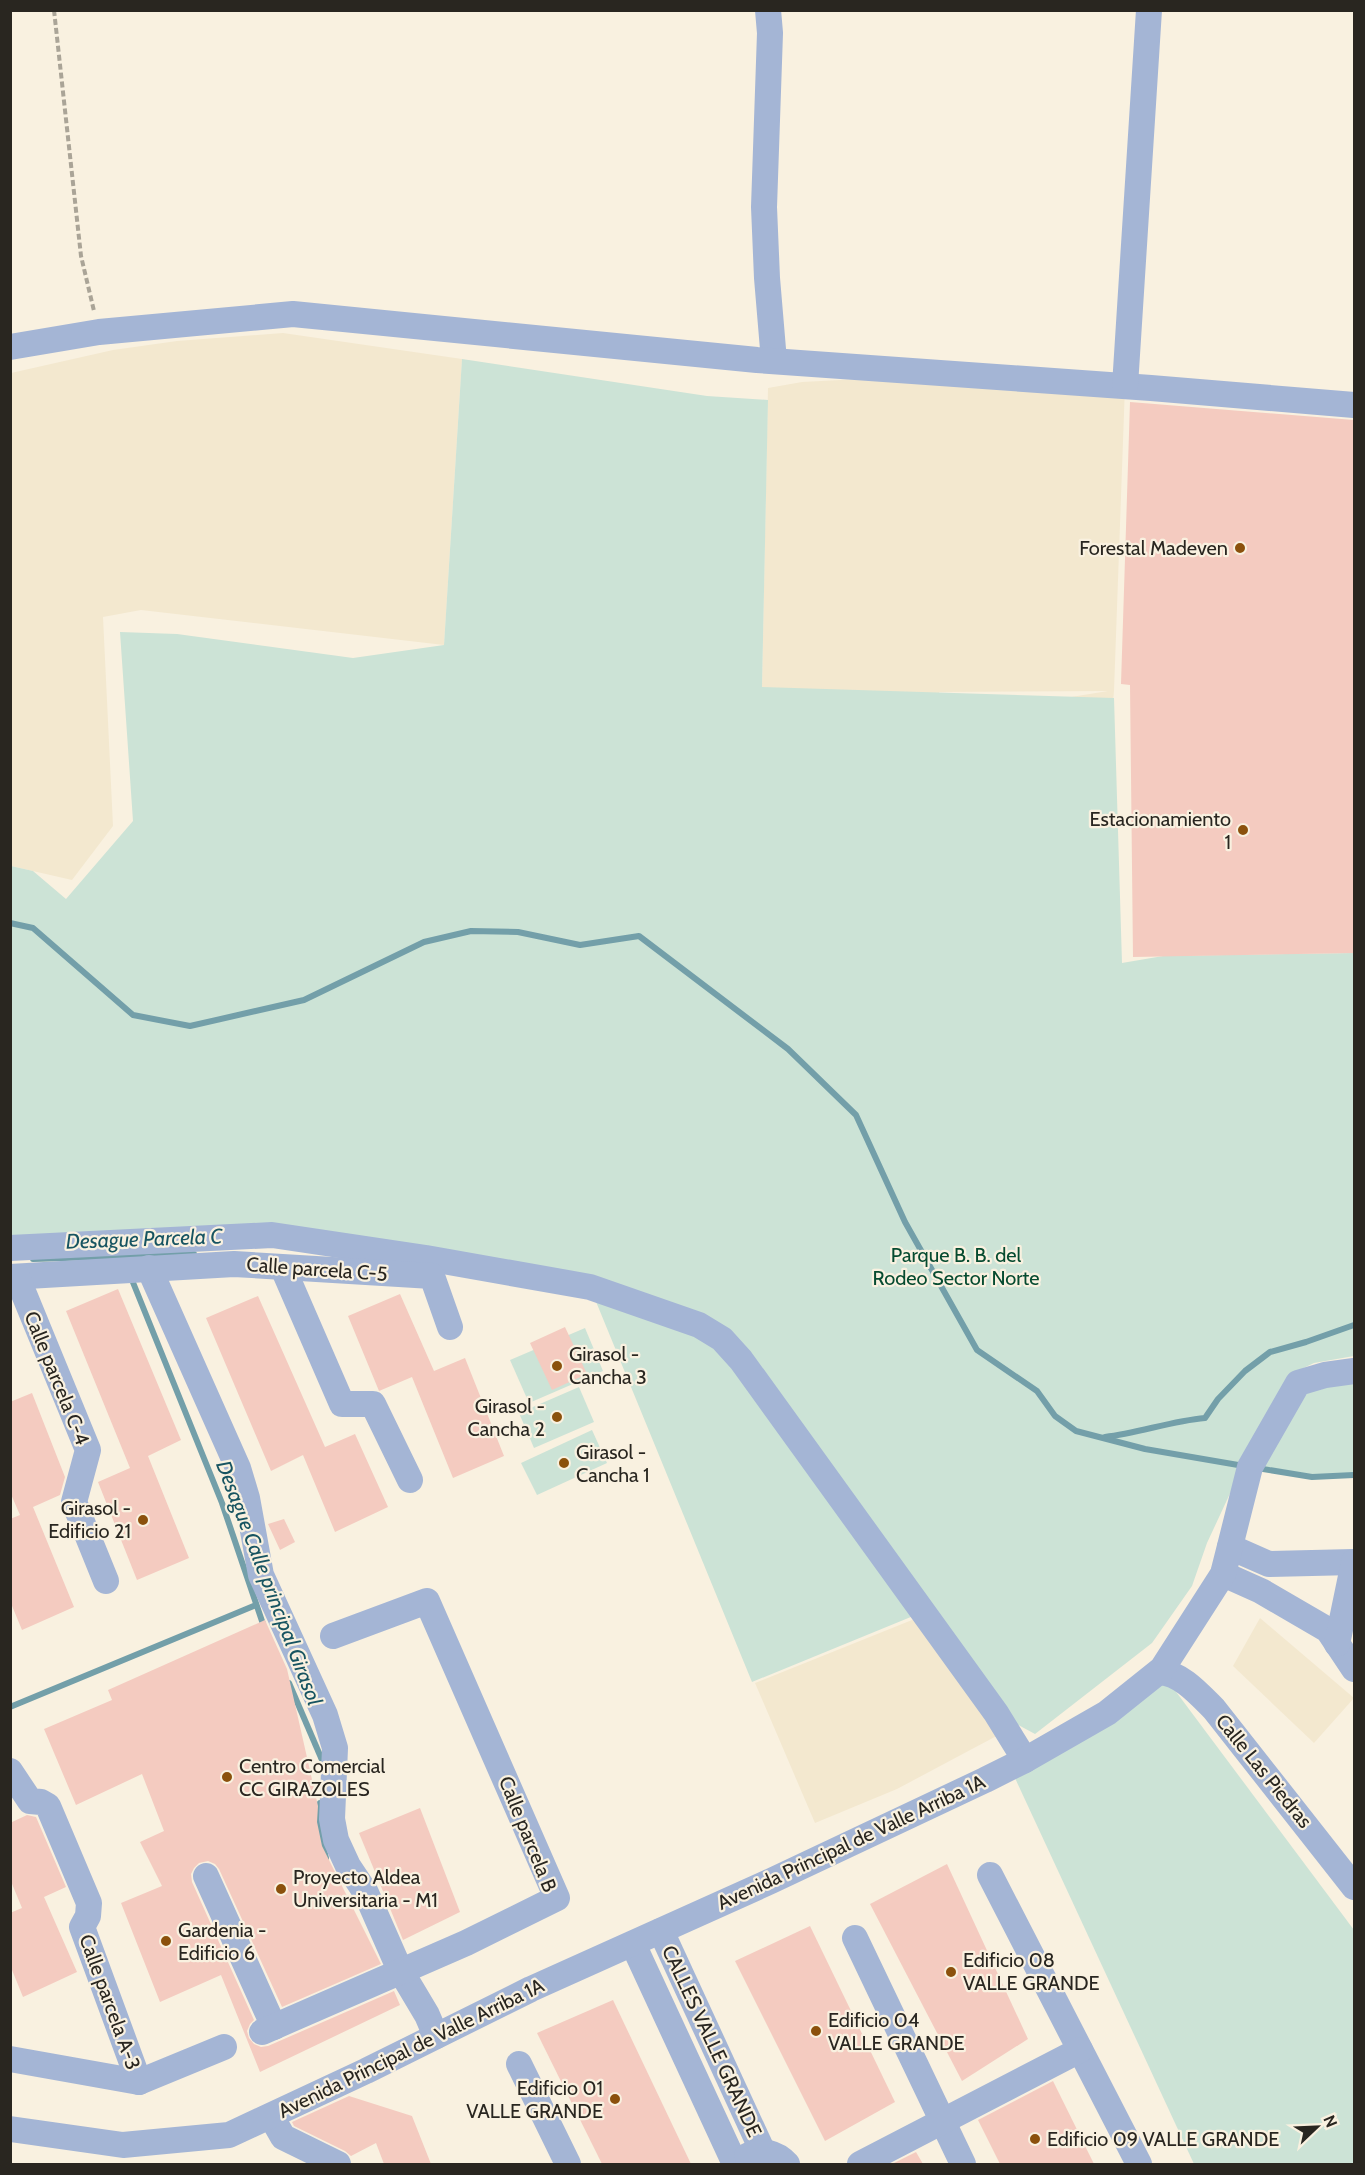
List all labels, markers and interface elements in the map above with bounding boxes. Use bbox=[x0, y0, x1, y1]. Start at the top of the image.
place label: Forestal Madeven bbox=[1079, 536, 1228, 560]
marker: Forestal Madeven bbox=[1233, 541, 1247, 555]
place label: Estacionamiento 1 bbox=[1090, 807, 1231, 854]
marker: Estacionamiento 1 bbox=[1236, 823, 1250, 837]
water label: Desague Parcela C bbox=[65, 1223, 224, 1254]
park label: Parque B. B. del Rodeo Sector Norte bbox=[872, 1243, 1040, 1290]
street label: Calle parcela C-5 bbox=[246, 1252, 388, 1286]
street label: Calle parcela C-4 bbox=[19, 1308, 95, 1449]
place label: Girasol - Cancha 3 bbox=[569, 1342, 647, 1389]
marker: Girasol - Cancha 3 bbox=[550, 1359, 564, 1373]
place label: Girasol - Cancha 2 bbox=[467, 1394, 545, 1441]
marker: Girasol - Cancha 2 bbox=[550, 1410, 564, 1424]
place label: Girasol - Cancha 1 bbox=[576, 1440, 650, 1487]
marker: Girasol - Cancha 1 bbox=[557, 1456, 571, 1470]
water label: Desague Calle principal Girasol bbox=[211, 1457, 328, 1709]
place label: Girasol - Edificio 21 bbox=[48, 1496, 131, 1543]
marker: Girasol - Edificio 21 bbox=[136, 1513, 150, 1527]
street label: Calle Las Piedras bbox=[1211, 1709, 1317, 1833]
place label: Centro Comercial CC GIRAZOLES bbox=[239, 1754, 385, 1801]
street label: Avenida Principal de Valle Arriba 1A bbox=[713, 1769, 989, 1915]
marker: Centro Comercial CC GIRAZOLES bbox=[220, 1770, 234, 1784]
street label: Calle parcela B bbox=[494, 1773, 562, 1895]
place label: Proyecto Aldea Universitaria - M1 bbox=[293, 1865, 438, 1912]
marker: Proyecto Aldea Universitaria - M1 bbox=[274, 1882, 288, 1896]
place label: Gardenia - Edificio 6 bbox=[178, 1918, 266, 1965]
street label: Calle parcela A-3 bbox=[74, 1931, 146, 2073]
marker: Gardenia - Edificio 6 bbox=[159, 1934, 173, 1948]
street label: CALLES VALLE GRANDE bbox=[657, 1941, 767, 2141]
place label: Edificio 08 VALLE GRANDE bbox=[963, 1948, 1100, 1995]
marker: Edificio 08 VALLE GRANDE bbox=[944, 1965, 958, 1979]
street label: Avenida Principal de Valle Arriba 1A bbox=[274, 1973, 548, 2123]
place label: Edificio 04 VALLE GRANDE bbox=[828, 2008, 965, 2055]
marker: Edificio 04 VALLE GRANDE bbox=[809, 2024, 823, 2038]
place label: Edificio 01 VALLE GRANDE bbox=[466, 2076, 603, 2123]
marker: Edificio 01 VALLE GRANDE bbox=[608, 2092, 622, 2106]
north arrow bbox=[1287, 2097, 1347, 2157]
text: N bbox=[1319, 2112, 1341, 2130]
place label: Edificio 09 VALLE GRANDE bbox=[1047, 2127, 1279, 2151]
marker: Edificio 09 VALLE GRANDE bbox=[1028, 2132, 1042, 2146]

